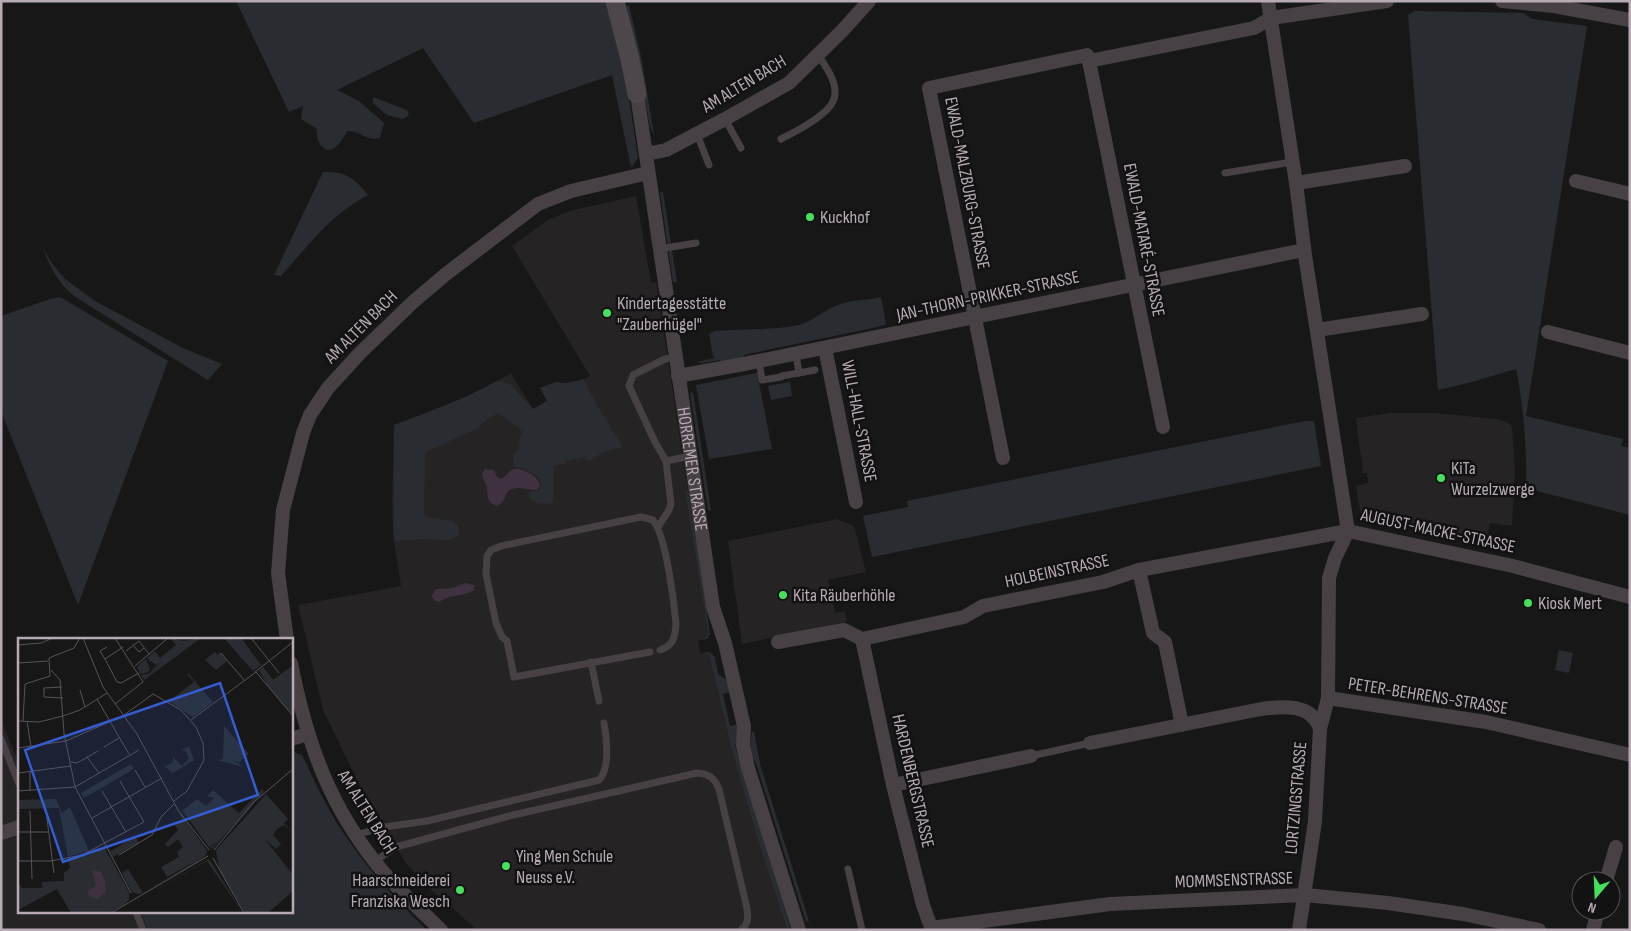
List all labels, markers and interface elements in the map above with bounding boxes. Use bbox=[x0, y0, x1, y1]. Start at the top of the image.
street label: AM ALTEN BACH bbox=[697, 51, 790, 118]
street label: EWALD-MALZBURG-STRASSE bbox=[940, 95, 994, 271]
street label: EWALD-MATARÉ-STRASSE bbox=[1119, 161, 1169, 319]
place label: Kuckhof bbox=[820, 207, 871, 228]
marker: Kuckhof bbox=[804, 211, 816, 223]
street label: JAN-THORN-PRIKKER-STRASSE bbox=[894, 266, 1081, 326]
street label: AM ALTEN BACH bbox=[319, 286, 402, 369]
place label: Kindertagesstätte "Zauberhügel" bbox=[617, 293, 726, 335]
marker: Kindertagesstätte "Zauberhügel" bbox=[601, 307, 613, 319]
street label: WILL-HALL-STRASSE bbox=[837, 358, 881, 484]
street label: HORREMER STRASSE bbox=[673, 406, 712, 532]
place label: KiTa Wurzelzwerge bbox=[1451, 458, 1535, 500]
marker: KiTa Wurzelzwerge bbox=[1435, 472, 1447, 484]
street label: AUGUST-MACKE-STRASSE bbox=[1358, 504, 1517, 558]
street label: HOLBEINSTRASSE bbox=[1003, 550, 1111, 592]
place label: Kita Räuberhöhle bbox=[793, 585, 896, 606]
marker: Kita Räuberhöhle bbox=[777, 589, 789, 601]
place label: Kiosk Mert bbox=[1538, 593, 1603, 614]
marker: Kiosk Mert bbox=[1522, 597, 1534, 609]
inset map bbox=[18, 638, 292, 914]
street label: PETER-BEHRENS-STRASSE bbox=[1347, 673, 1509, 719]
street label: HARDENBERGSTRASSE bbox=[887, 712, 939, 850]
street label: LORTZINGSTRASSE bbox=[1281, 741, 1311, 855]
street label: AM ALTEN BACH bbox=[332, 765, 401, 858]
place label: Ying Men Schule Neuss e.V. bbox=[516, 846, 613, 888]
marker: Ying Men Schule Neuss e.V. bbox=[500, 860, 512, 872]
street label: MOMMSENSTRASSE bbox=[1174, 867, 1294, 893]
place label: Haarschneiderei Franziska Wesch bbox=[351, 870, 450, 912]
north arrow bbox=[1571, 871, 1621, 921]
marker: Haarschneiderei Franziska Wesch bbox=[454, 884, 466, 896]
text: N bbox=[1586, 899, 1598, 917]

